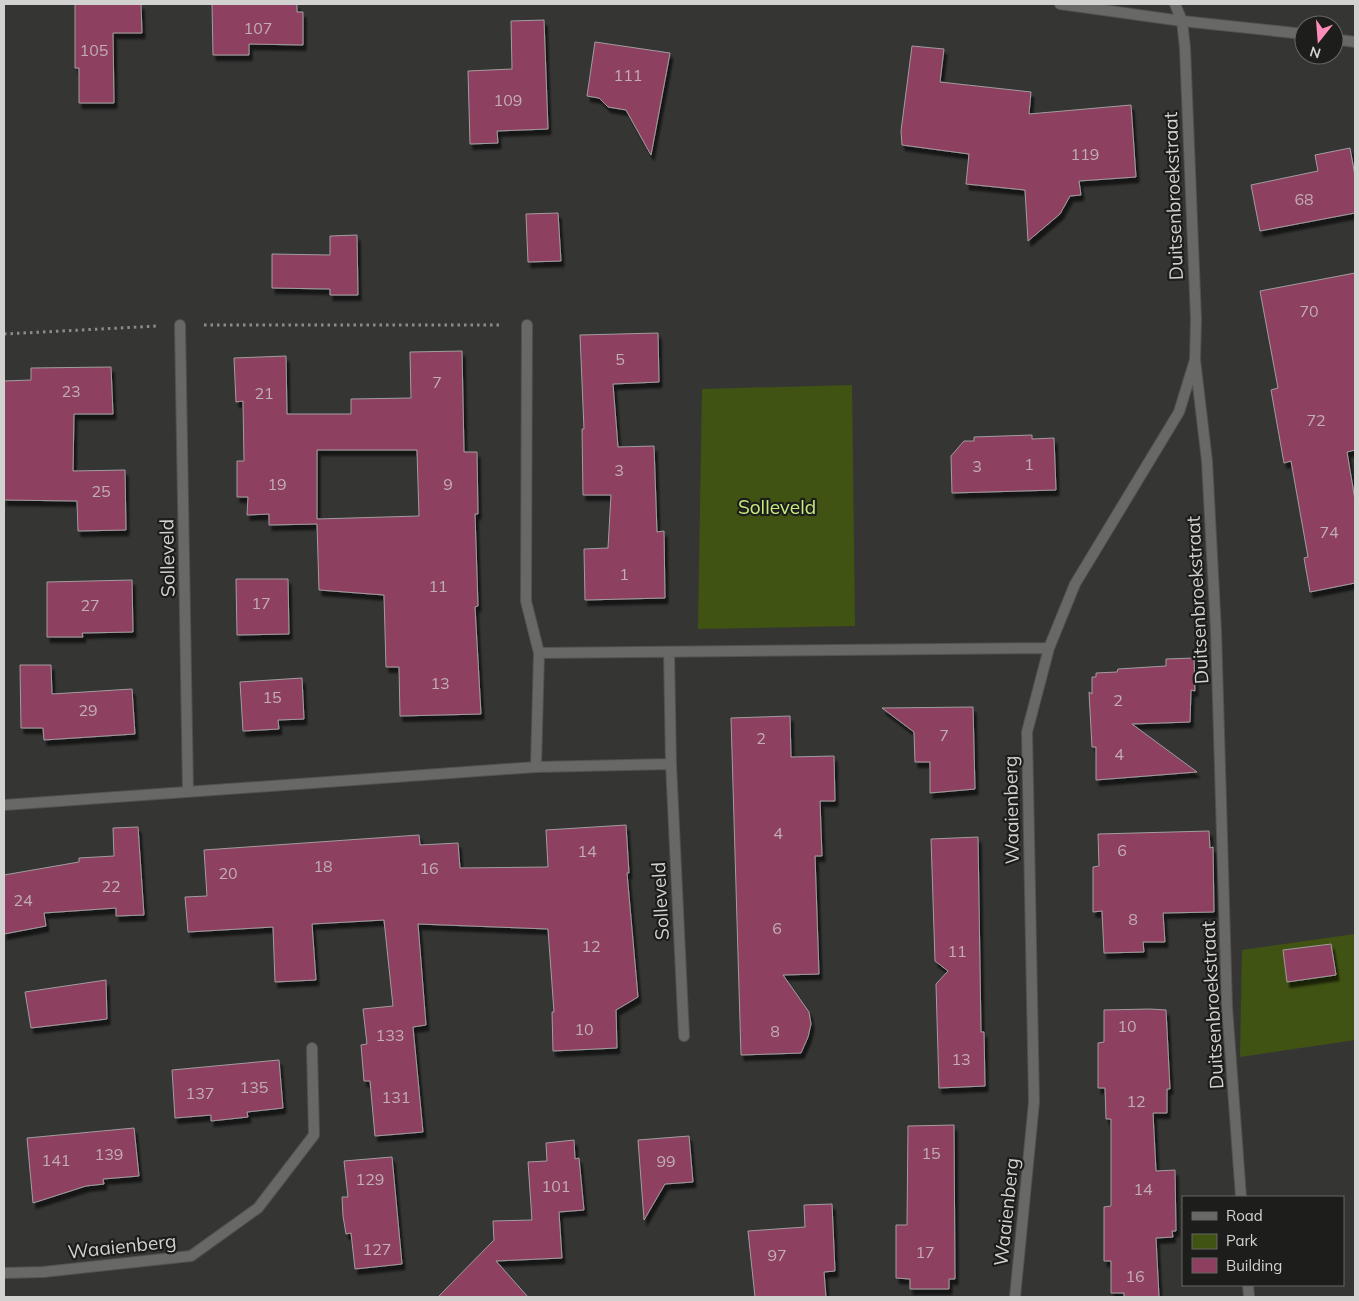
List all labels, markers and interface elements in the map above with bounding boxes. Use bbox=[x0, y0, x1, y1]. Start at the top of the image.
north arrow bbox=[1294, 15, 1344, 65]
house number: 107 bbox=[244, 18, 272, 38]
house number: 105 bbox=[80, 40, 108, 60]
text: N bbox=[1308, 42, 1323, 63]
house number: 111 bbox=[614, 65, 642, 85]
house number: 109 bbox=[494, 90, 522, 110]
street label: Duitsenbroekstraat bbox=[1158, 111, 1188, 281]
house number: 119 bbox=[1071, 144, 1099, 164]
house number: 68 bbox=[1294, 189, 1314, 209]
house number: 70 bbox=[1299, 301, 1319, 321]
house number: 5 bbox=[615, 349, 625, 369]
house number: 7 bbox=[432, 372, 442, 392]
house number: 23 bbox=[61, 381, 81, 401]
house number: 21 bbox=[254, 383, 274, 403]
house number: 72 bbox=[1306, 410, 1326, 430]
house number: 1 bbox=[1024, 454, 1034, 474]
house number: 3 bbox=[972, 456, 982, 476]
house number: 3 bbox=[614, 460, 624, 480]
house number: 19 bbox=[267, 474, 287, 494]
house number: 9 bbox=[443, 474, 453, 494]
house number: 25 bbox=[91, 481, 111, 501]
park label: Solleveld bbox=[738, 495, 816, 519]
street label: Duitsenbroekstraat bbox=[1181, 515, 1213, 685]
street label: Solleveld bbox=[154, 519, 180, 597]
house number: 74 bbox=[1319, 522, 1339, 542]
house number: 1 bbox=[619, 564, 629, 584]
house number: 11 bbox=[428, 576, 448, 596]
house number: 17 bbox=[251, 593, 271, 613]
house number: 27 bbox=[80, 595, 100, 615]
house number: 13 bbox=[430, 673, 450, 693]
house number: 15 bbox=[262, 687, 282, 707]
house number: 2 bbox=[1113, 690, 1123, 710]
house number: 29 bbox=[78, 700, 98, 720]
house number: 7 bbox=[939, 725, 949, 745]
house number: 2 bbox=[756, 728, 766, 748]
house number: 4 bbox=[1114, 744, 1124, 764]
street label: Waaienberg bbox=[998, 755, 1024, 865]
house number: 4 bbox=[773, 823, 783, 843]
house number: 6 bbox=[1117, 840, 1127, 860]
house number: 14 bbox=[577, 841, 597, 861]
house number: 18 bbox=[313, 856, 333, 876]
house number: 16 bbox=[419, 858, 439, 878]
street label: Solleveld bbox=[646, 861, 674, 941]
house number: 20 bbox=[218, 863, 238, 883]
house number: 22 bbox=[101, 876, 121, 896]
house number: 24 bbox=[13, 890, 33, 910]
house number: 8 bbox=[1128, 909, 1138, 929]
house number: 6 bbox=[772, 918, 782, 938]
street label: Duitsenbroekstraat bbox=[1196, 920, 1228, 1090]
house number: 12 bbox=[581, 936, 601, 956]
house number: 11 bbox=[947, 941, 967, 961]
house number: 10 bbox=[1117, 1016, 1137, 1036]
house number: 10 bbox=[574, 1019, 594, 1039]
house number: 8 bbox=[770, 1021, 780, 1041]
house number: 133 bbox=[376, 1025, 404, 1045]
house number: 13 bbox=[951, 1049, 971, 1069]
house number: 135 bbox=[240, 1077, 268, 1097]
house number: 137 bbox=[186, 1083, 214, 1103]
house number: 131 bbox=[382, 1087, 410, 1107]
house number: 12 bbox=[1126, 1091, 1146, 1111]
house number: 15 bbox=[921, 1143, 941, 1163]
house number: 139 bbox=[95, 1144, 123, 1164]
house number: 141 bbox=[42, 1150, 70, 1170]
house number: 99 bbox=[656, 1151, 676, 1171]
street label: Waaienberg bbox=[988, 1157, 1024, 1267]
house number: 129 bbox=[356, 1169, 384, 1189]
house number: 101 bbox=[542, 1176, 570, 1196]
house number: 14 bbox=[1133, 1179, 1153, 1199]
legend bbox=[1182, 1196, 1344, 1286]
text: Road bbox=[1226, 1206, 1263, 1225]
street label: Waaienberg bbox=[67, 1228, 177, 1264]
text: Park bbox=[1226, 1231, 1258, 1250]
house number: 127 bbox=[363, 1239, 391, 1259]
house number: 17 bbox=[915, 1242, 935, 1262]
house number: 97 bbox=[767, 1245, 787, 1265]
text: Building bbox=[1226, 1256, 1282, 1275]
house number: 16 bbox=[1125, 1266, 1145, 1286]

